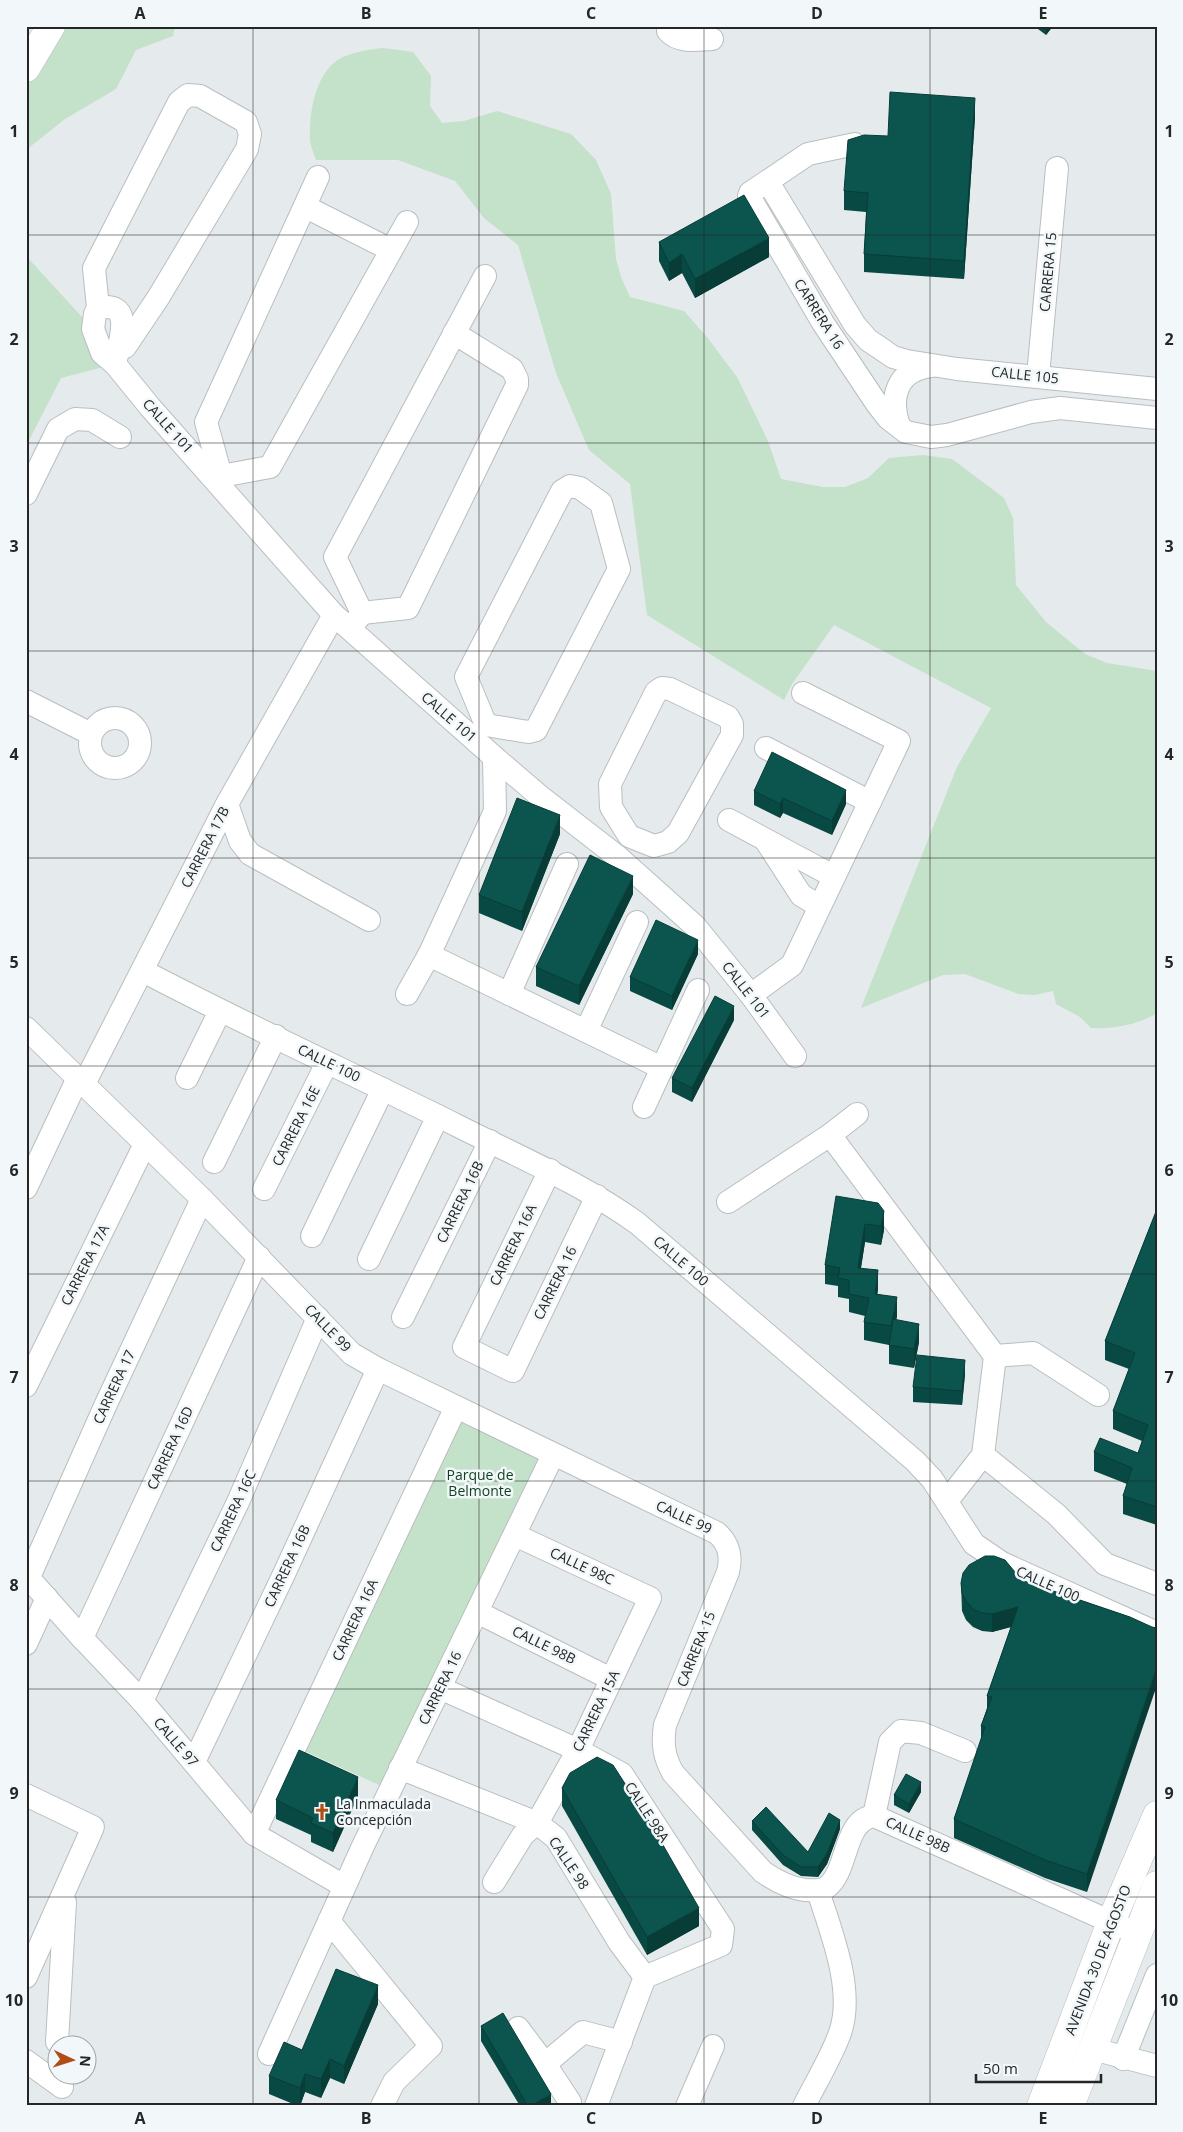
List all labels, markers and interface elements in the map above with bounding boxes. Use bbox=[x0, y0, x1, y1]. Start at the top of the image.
text: A bbox=[134, 2, 146, 24]
text: B bbox=[361, 2, 371, 24]
text: C bbox=[586, 2, 596, 24]
text: D bbox=[811, 2, 823, 24]
text: E bbox=[1039, 2, 1048, 24]
text: 1 bbox=[9, 120, 19, 142]
text: 1 bbox=[1164, 120, 1174, 142]
street label: CARRERA 15 bbox=[1035, 231, 1060, 313]
street label: CARRERA 16 bbox=[790, 275, 849, 353]
text: 2 bbox=[9, 328, 19, 350]
text: 2 bbox=[1164, 328, 1174, 350]
street label: CALLE 105 bbox=[990, 362, 1060, 387]
street label: CALLE 101 bbox=[139, 394, 198, 457]
text: 3 bbox=[9, 535, 19, 557]
text: 3 bbox=[1164, 535, 1174, 557]
street label: CALLE 101 bbox=[418, 687, 481, 746]
text: 4 bbox=[9, 743, 19, 765]
text: 4 bbox=[1164, 743, 1174, 765]
street label: CARRERA 17B bbox=[176, 803, 233, 891]
text: 5 bbox=[9, 951, 19, 973]
text: 5 bbox=[1164, 951, 1174, 973]
street label: CALLE 101 bbox=[718, 957, 775, 1022]
street label: CALLE 100 bbox=[295, 1039, 364, 1086]
street label: CARRERA 16E bbox=[267, 1082, 324, 1169]
street label: CARRERA 16B bbox=[432, 1158, 488, 1246]
text: 6 bbox=[9, 1159, 19, 1181]
text: 6 bbox=[1164, 1159, 1174, 1181]
street label: CARRERA 16A bbox=[485, 1201, 541, 1289]
street label: CARRERA 17A bbox=[56, 1221, 113, 1309]
street label: CALLE 100 bbox=[650, 1231, 713, 1290]
street label: CARRERA 16 bbox=[529, 1243, 581, 1323]
street label: CALLE 99 bbox=[301, 1300, 356, 1356]
street label: CARRERA 17 bbox=[88, 1347, 139, 1427]
text: 7 bbox=[9, 1366, 19, 1388]
text: 7 bbox=[1164, 1366, 1174, 1388]
street label: CARRERA 16D bbox=[142, 1403, 197, 1493]
park label: Parque de Belmonte bbox=[447, 1465, 514, 1500]
street label: CARRERA 16C bbox=[205, 1466, 260, 1555]
street label: CALLE 99 bbox=[653, 1495, 715, 1538]
street label: CARRERA 16B bbox=[259, 1521, 314, 1610]
street label: CALLE 98C bbox=[547, 1542, 617, 1589]
street label: CALLE 100 bbox=[1013, 1561, 1083, 1606]
text: 8 bbox=[9, 1574, 19, 1596]
text: 8 bbox=[1164, 1574, 1174, 1596]
street label: CARRERA 16A bbox=[327, 1575, 382, 1664]
street label: CARRERA 15 bbox=[672, 1608, 719, 1689]
street label: CALLE 98B bbox=[509, 1621, 579, 1668]
street label: CARRERA 16 bbox=[414, 1648, 466, 1728]
street label: CARRERA 15A bbox=[568, 1667, 624, 1755]
street label: CALLE 97 bbox=[150, 1713, 203, 1770]
street label: CALLE 98A bbox=[621, 1778, 674, 1846]
text: 9 bbox=[9, 1782, 19, 1804]
text: 9 bbox=[1164, 1782, 1174, 1804]
place label: La Inmaculada Concepción bbox=[336, 1794, 431, 1829]
church icon: La Inmaculada Concepción bbox=[312, 1802, 332, 1822]
street label: CALLE 98B bbox=[883, 1812, 953, 1857]
street label: CALLE 98 bbox=[545, 1833, 594, 1893]
street label: AVENIDA 30 DE AGOSTO bbox=[1060, 1882, 1135, 2038]
text: 10 bbox=[5, 1989, 23, 2011]
text: 10 bbox=[1160, 1989, 1178, 2011]
north arrow bbox=[48, 2034, 98, 2084]
scale bar bbox=[976, 2052, 1100, 2084]
text: N bbox=[76, 2055, 95, 2067]
text: 50 m bbox=[983, 2058, 1018, 2078]
text: A bbox=[134, 2107, 146, 2129]
text: B bbox=[361, 2107, 371, 2129]
text: C bbox=[586, 2107, 596, 2129]
text: D bbox=[811, 2107, 823, 2129]
text: E bbox=[1039, 2107, 1048, 2129]

